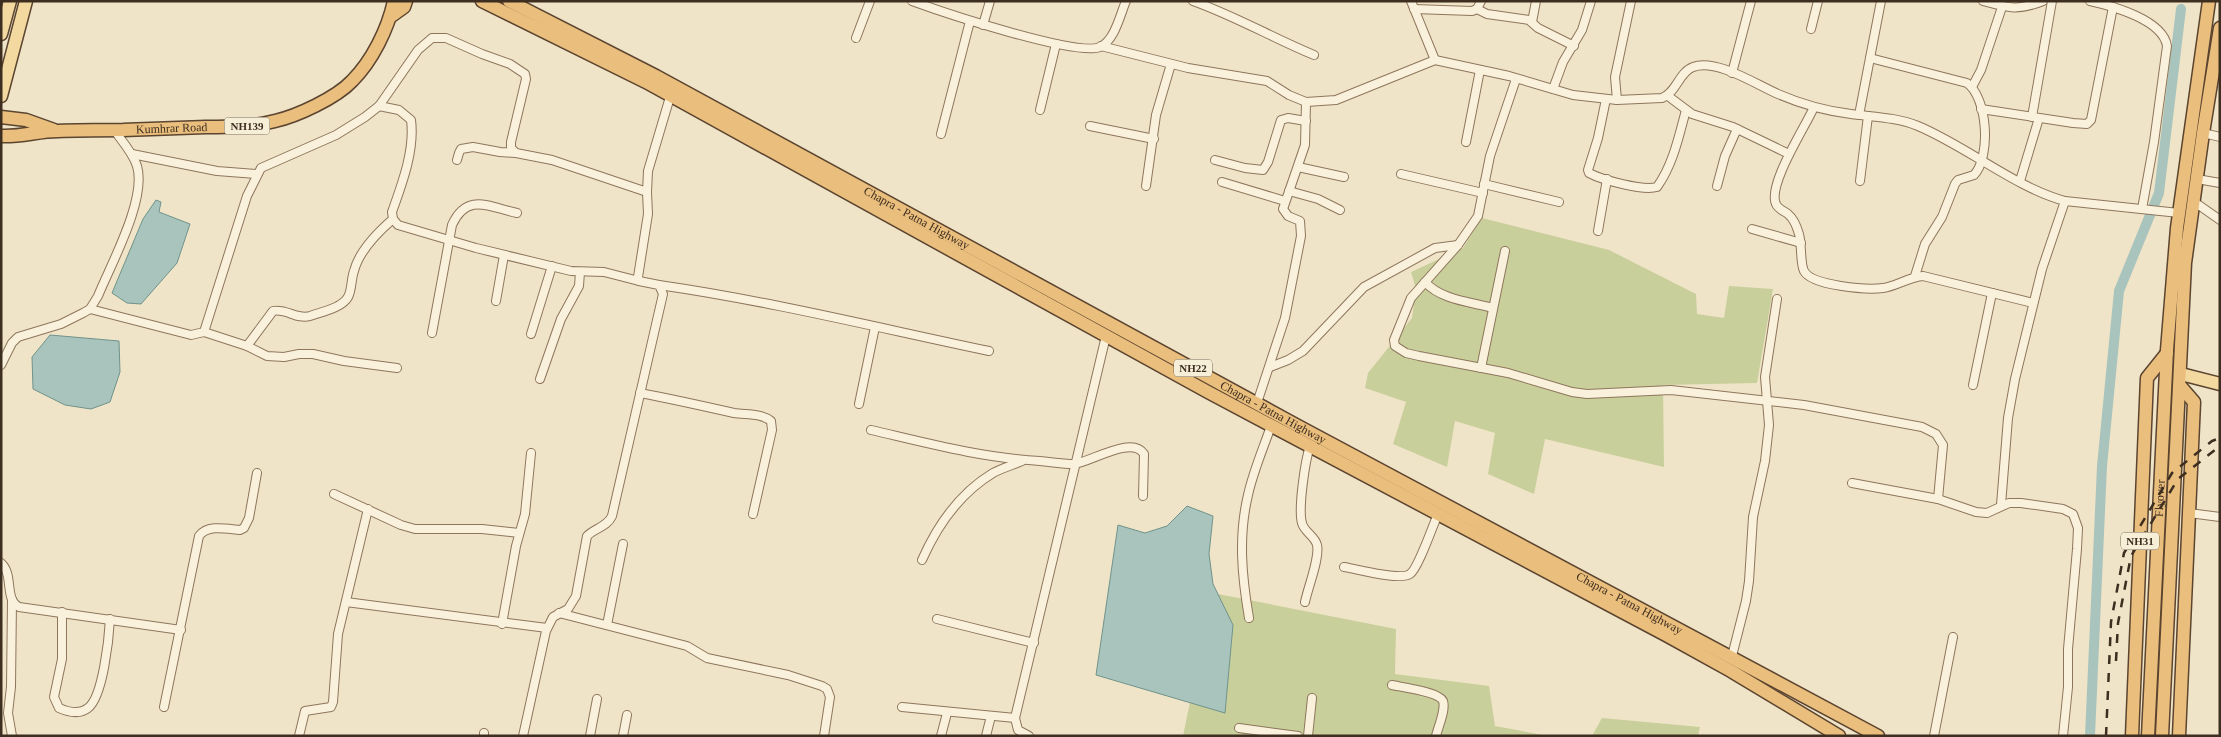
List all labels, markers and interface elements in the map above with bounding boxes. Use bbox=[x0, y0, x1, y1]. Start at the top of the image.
road number: NH139 bbox=[224, 118, 270, 134]
street label: Kumhrar Road bbox=[136, 120, 208, 137]
street label: Chapra - Patna Highway bbox=[861, 184, 972, 253]
road number: NH22 bbox=[1174, 359, 1212, 376]
street label: Chapra - Patna Highway bbox=[1218, 378, 1329, 447]
street label: Flyover bbox=[2152, 479, 2168, 517]
road number: NH31 bbox=[2121, 532, 2159, 550]
street label: Chapra - Patna Highway bbox=[1574, 569, 1685, 637]

